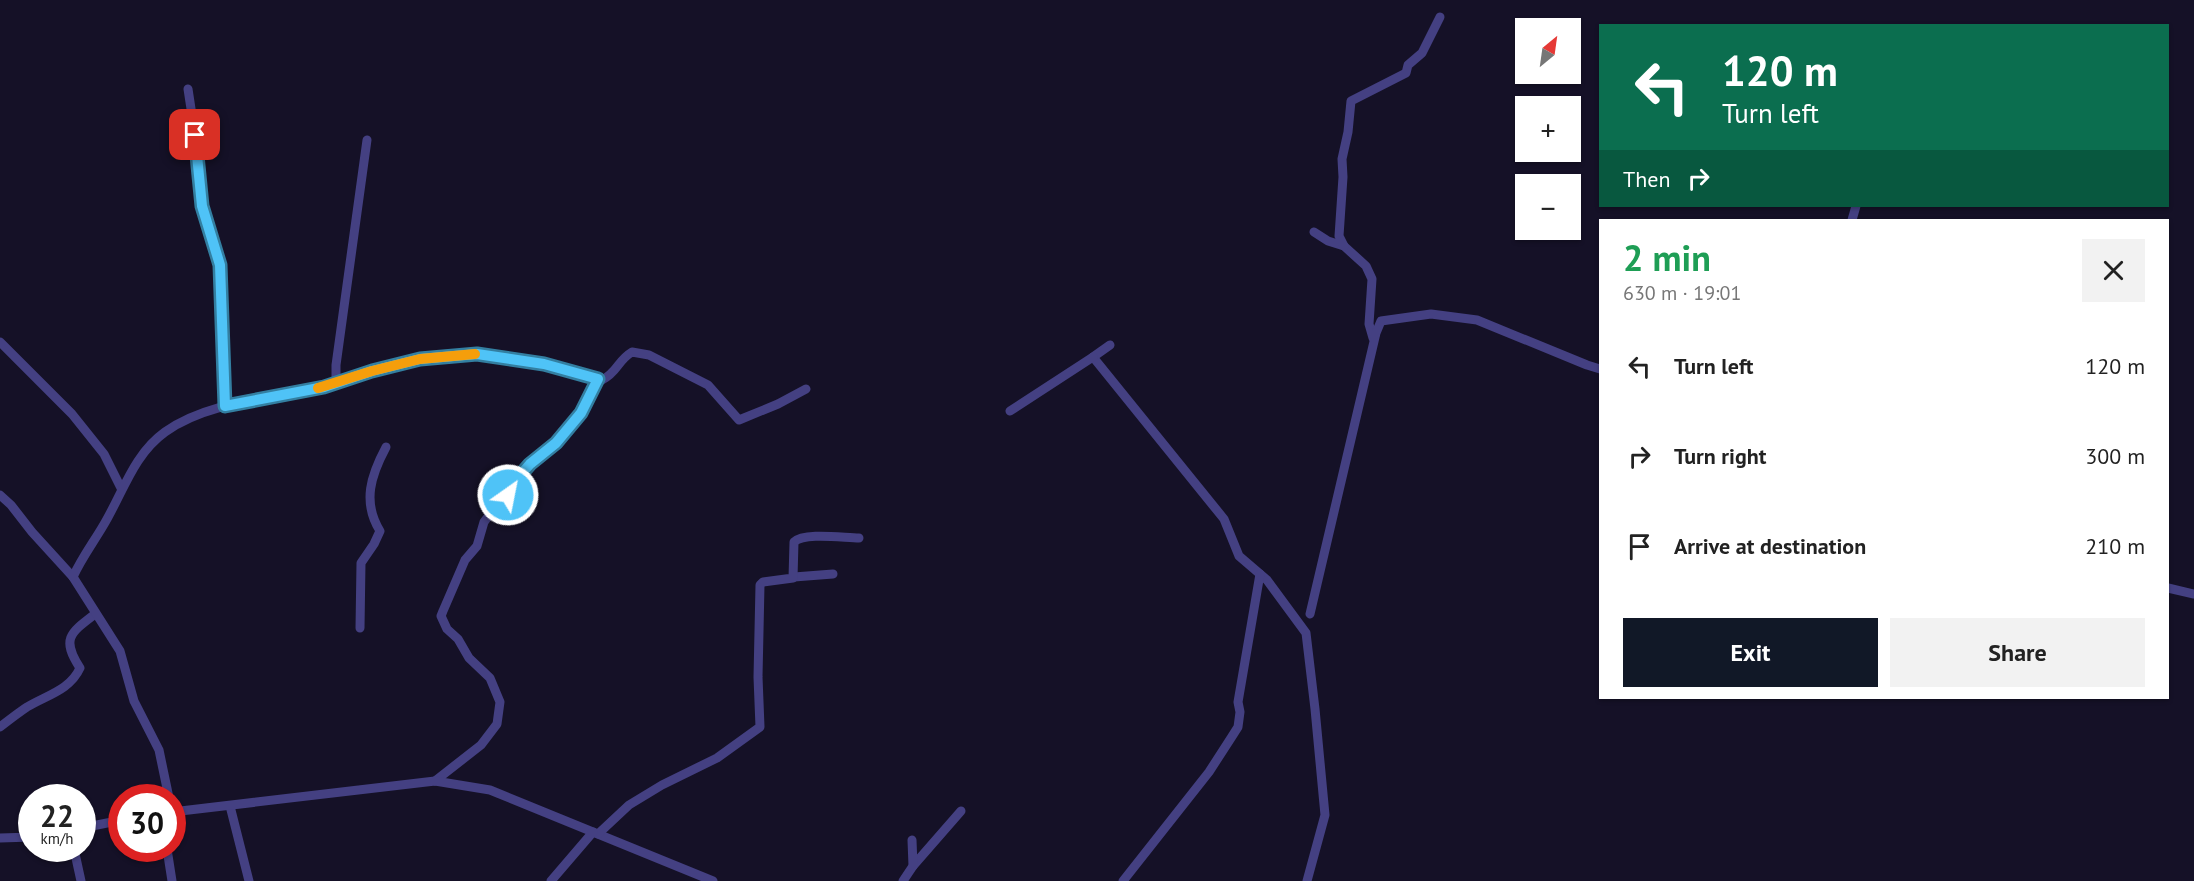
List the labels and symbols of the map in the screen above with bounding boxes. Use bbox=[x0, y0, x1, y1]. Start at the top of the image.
north arrow bbox=[1515, 18, 1581, 84]
pin bbox=[169, 109, 220, 160]
position arrow bbox=[476, 463, 540, 527]
speed limit sign: 30 bbox=[108, 784, 186, 862]

